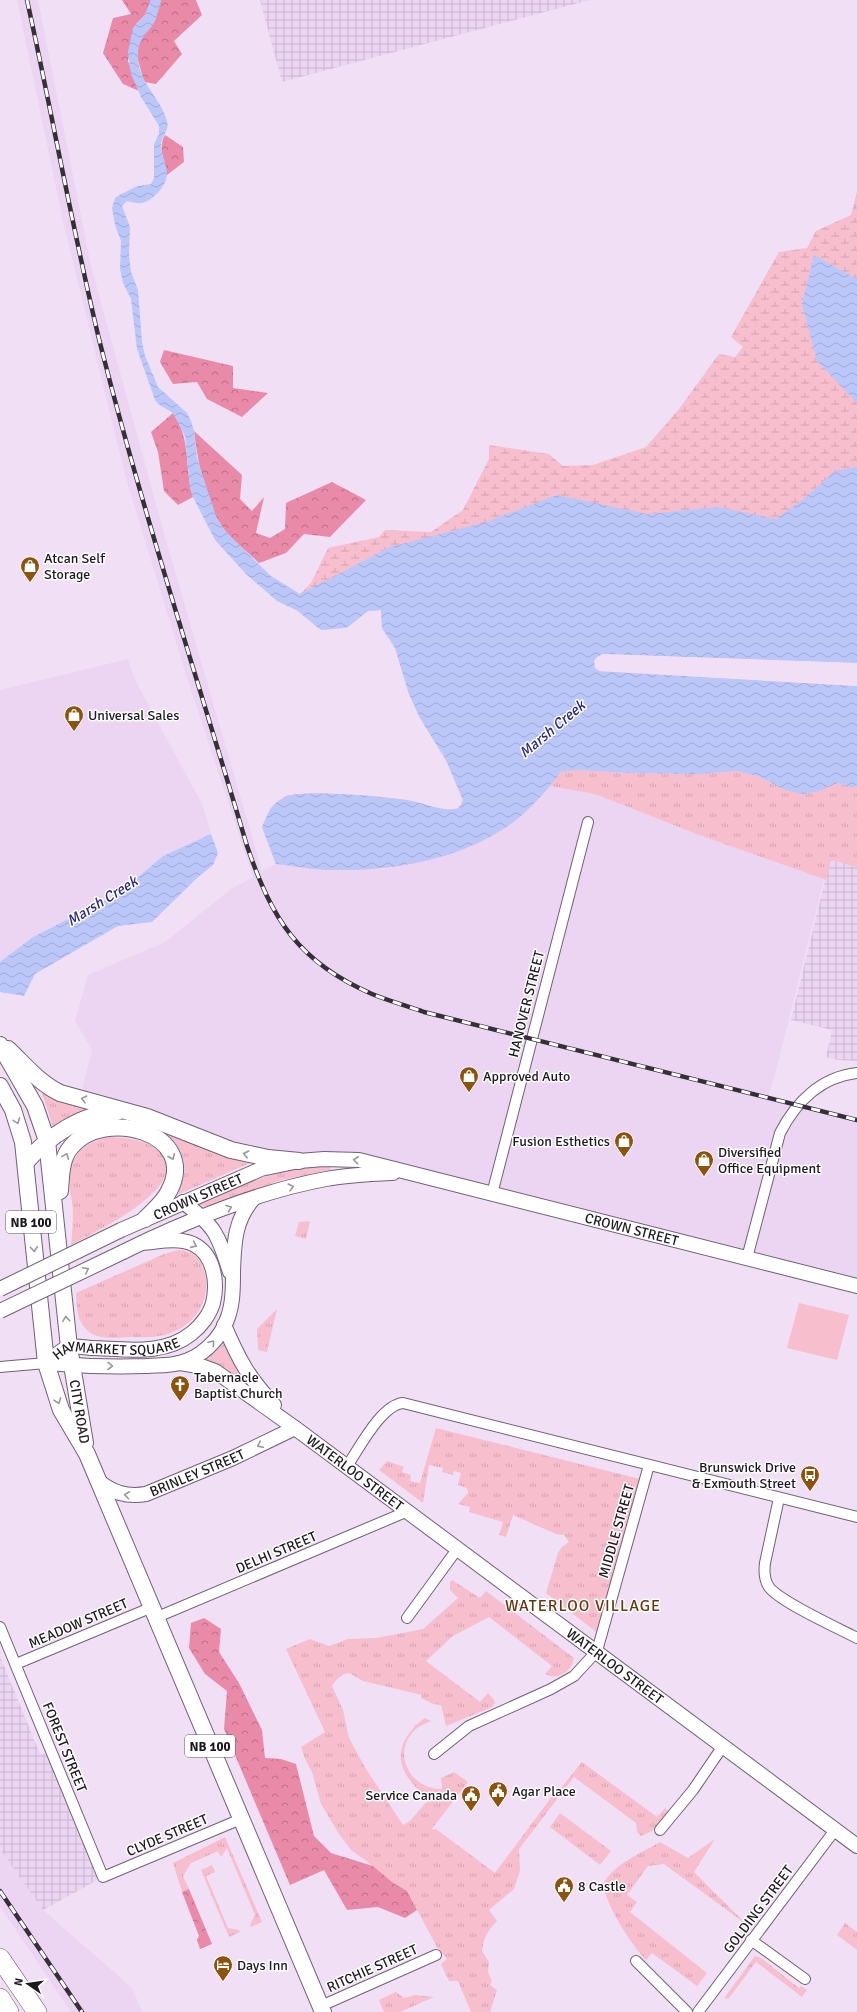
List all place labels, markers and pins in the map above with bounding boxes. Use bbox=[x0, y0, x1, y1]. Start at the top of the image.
place label: Atcan Self Storage bbox=[44, 550, 106, 583]
shop icon: Atcan Self Storage bbox=[19, 555, 41, 583]
shop icon: Universal Sales bbox=[63, 704, 85, 732]
place label: Universal Sales bbox=[88, 707, 179, 724]
shop icon: Approved Auto bbox=[458, 1065, 480, 1093]
place label: Approved Auto bbox=[483, 1068, 570, 1085]
shop icon: Fusion Esthetics bbox=[613, 1130, 635, 1158]
place label: Fusion Esthetics bbox=[512, 1133, 610, 1150]
place label: Diversified Office Equipment bbox=[718, 1144, 821, 1177]
shop icon: Diversified Office Equipment bbox=[693, 1149, 715, 1177]
place label: Tabernacle Baptist Church bbox=[194, 1369, 283, 1402]
church icon: Tabernacle Baptist Church bbox=[169, 1374, 191, 1402]
place label: Brunswick Drive & Exmouth Street bbox=[692, 1459, 796, 1492]
bus stop icon: Brunswick Drive & Exmouth Street bbox=[799, 1464, 821, 1492]
public building icon: Agar Place bbox=[487, 1780, 509, 1808]
place label: Agar Place bbox=[512, 1783, 576, 1800]
public building icon: Service Canada bbox=[460, 1784, 482, 1812]
place label: Service Canada bbox=[365, 1787, 457, 1804]
public building icon: 8 Castle bbox=[553, 1875, 575, 1903]
place label: 8 Castle bbox=[578, 1878, 626, 1895]
hotel icon: Days Inn bbox=[212, 1954, 234, 1982]
place label: Days Inn bbox=[237, 1957, 288, 1974]

